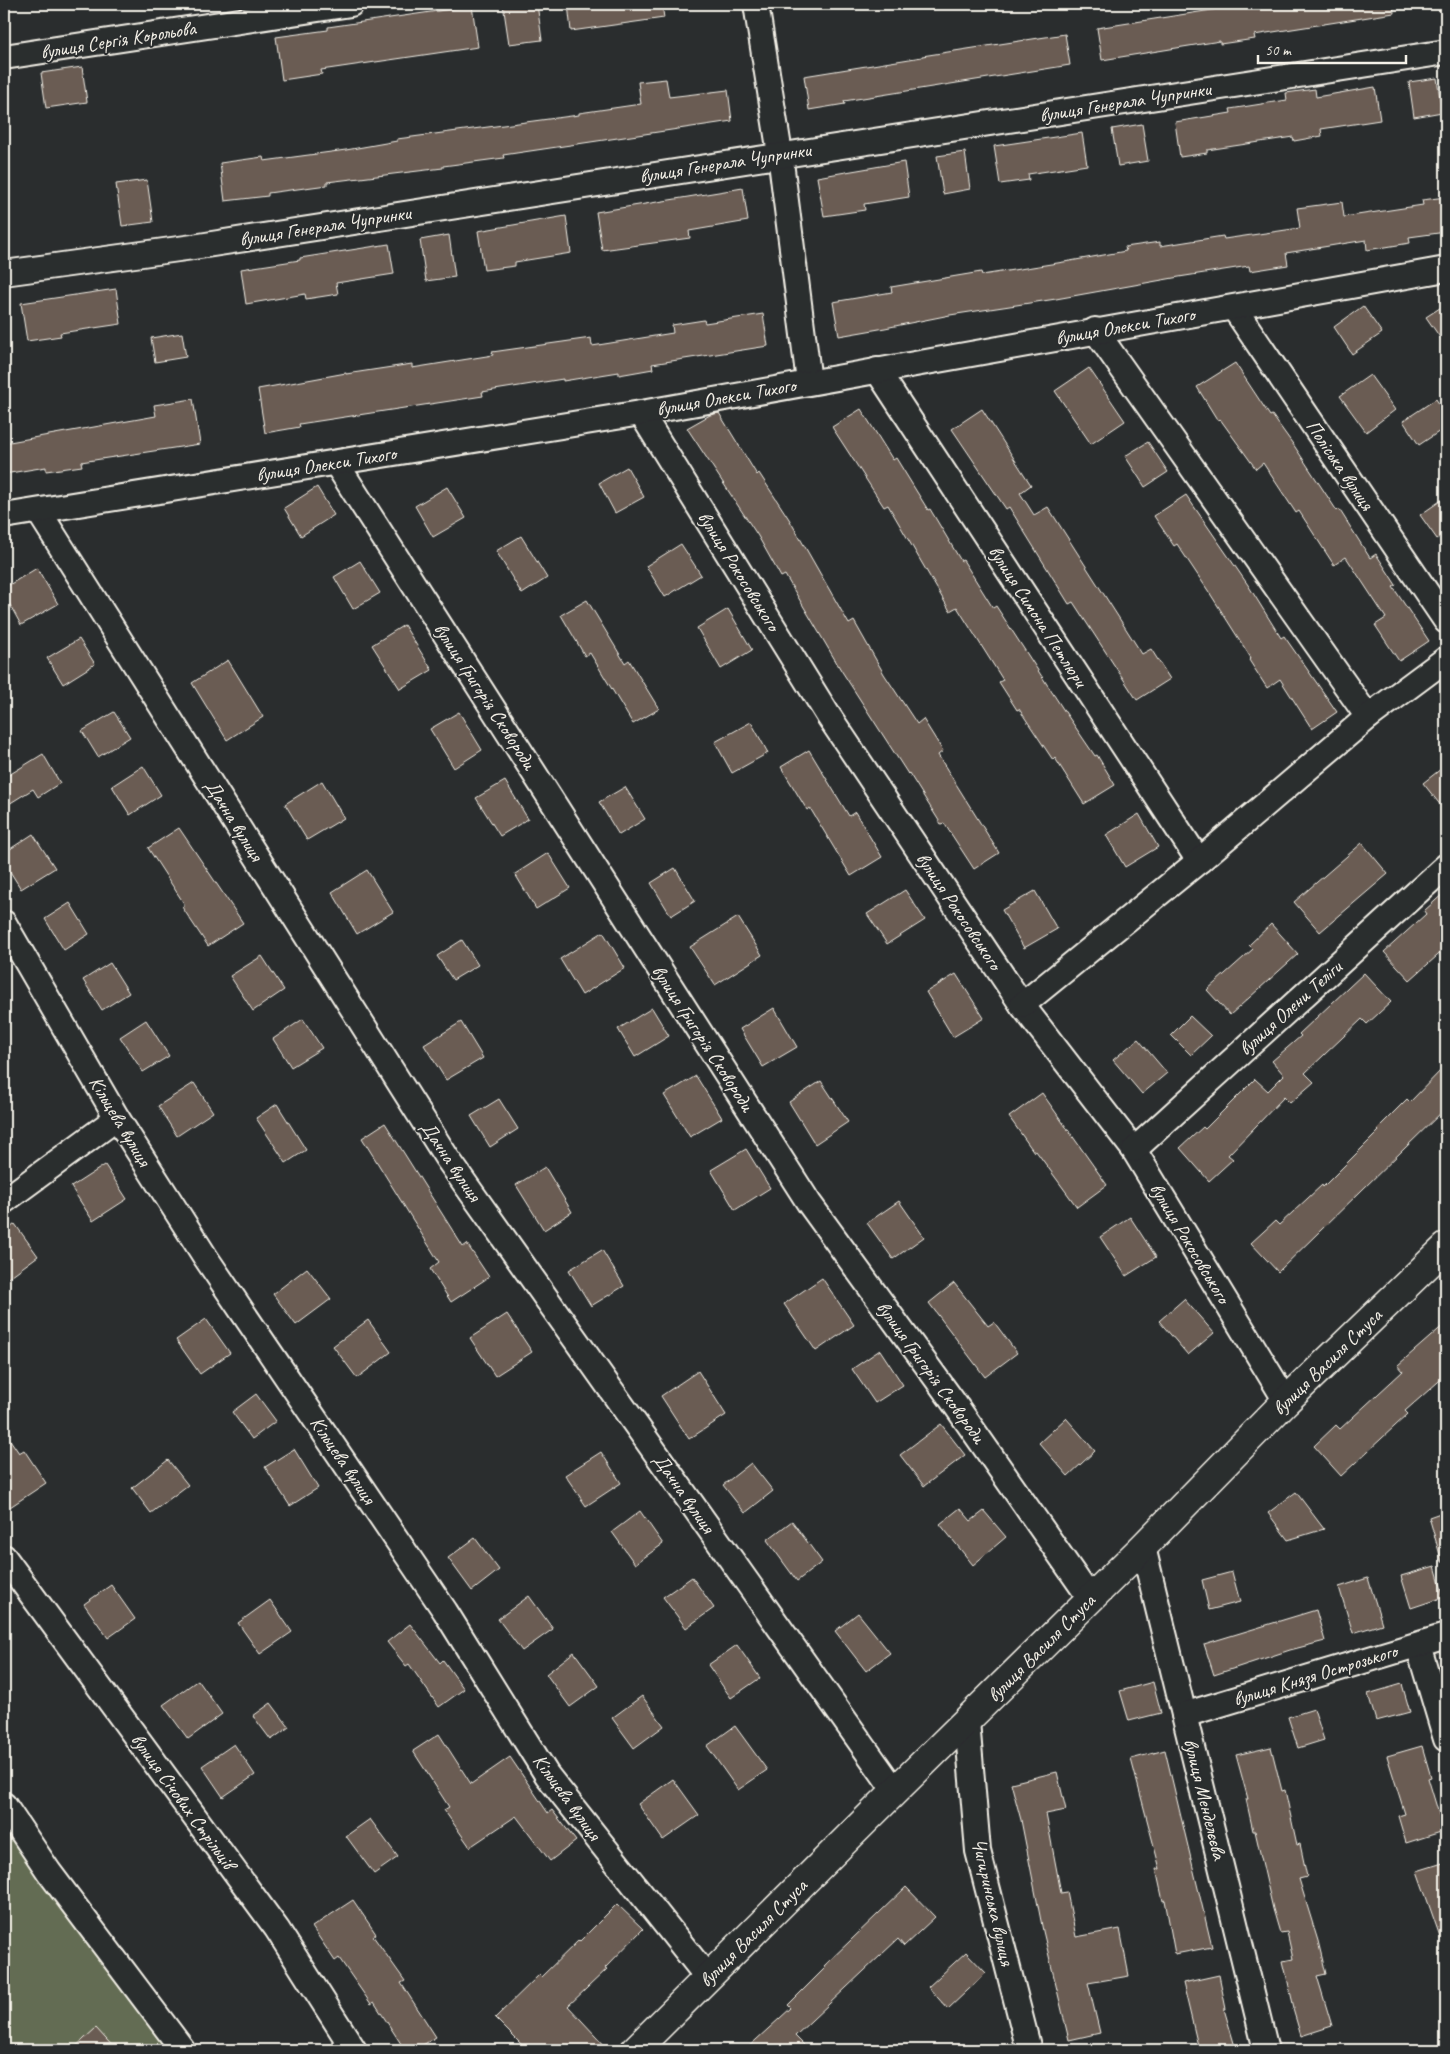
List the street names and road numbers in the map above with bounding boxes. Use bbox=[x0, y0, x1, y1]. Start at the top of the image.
street label: вулиця Сергія Корольова bbox=[39, 15, 199, 65]
street label: вулиця Генерала Чупринки bbox=[1037, 76, 1214, 128]
street label: вулиця Генерала Чупринки bbox=[637, 137, 814, 189]
street label: вулиця Генерала Чупринки bbox=[237, 200, 414, 252]
street label: вулиця Олекси Тихого bbox=[1053, 301, 1199, 351]
street label: вулиця Олекси Тихого bbox=[654, 372, 800, 422]
street label: Поліська вулиця bbox=[1301, 415, 1380, 516]
street label: вулиця Олекси Тихого bbox=[254, 440, 400, 487]
street label: вулиця Рокосовського bbox=[692, 506, 787, 637]
street label: вулиця Симона Петлюри bbox=[983, 541, 1094, 693]
street label: вулиця Григорія Сковороди bbox=[428, 618, 542, 775]
street label: Дачна вулиця bbox=[199, 775, 270, 867]
street label: вулиця Рокосовського bbox=[910, 847, 1009, 976]
street label: вулиця Олени Теліги bbox=[1233, 954, 1348, 1061]
street label: вулиця Григорія Сковороди bbox=[646, 960, 760, 1117]
street label: Кільцева вулиця bbox=[83, 1071, 158, 1172]
street label: Дачна вулиця bbox=[415, 1116, 488, 1207]
street label: вулиця Рокосовського bbox=[1144, 1178, 1237, 1310]
street label: вулиця Григорія Сковороди bbox=[871, 1296, 992, 1449]
street label: вулиця Василя Стуса bbox=[1267, 1302, 1389, 1421]
street label: Кільцева вулиця bbox=[304, 1411, 383, 1510]
street label: Дачна вулиця bbox=[648, 1448, 722, 1539]
street label: вулиця Василя Стуса bbox=[982, 1587, 1102, 1707]
street label: вулиця Князя Острозького bbox=[1230, 1638, 1402, 1712]
street label: вулиця Січових Стрільців bbox=[125, 1728, 244, 1878]
street label: вулиця Менделєєва bbox=[1178, 1736, 1232, 1863]
street label: Кільцева вулиця bbox=[527, 1749, 608, 1847]
street label: Чигиринська вулиця bbox=[966, 1836, 1020, 1969]
street label: вулиця Василя Стуса bbox=[694, 1872, 814, 1992]

